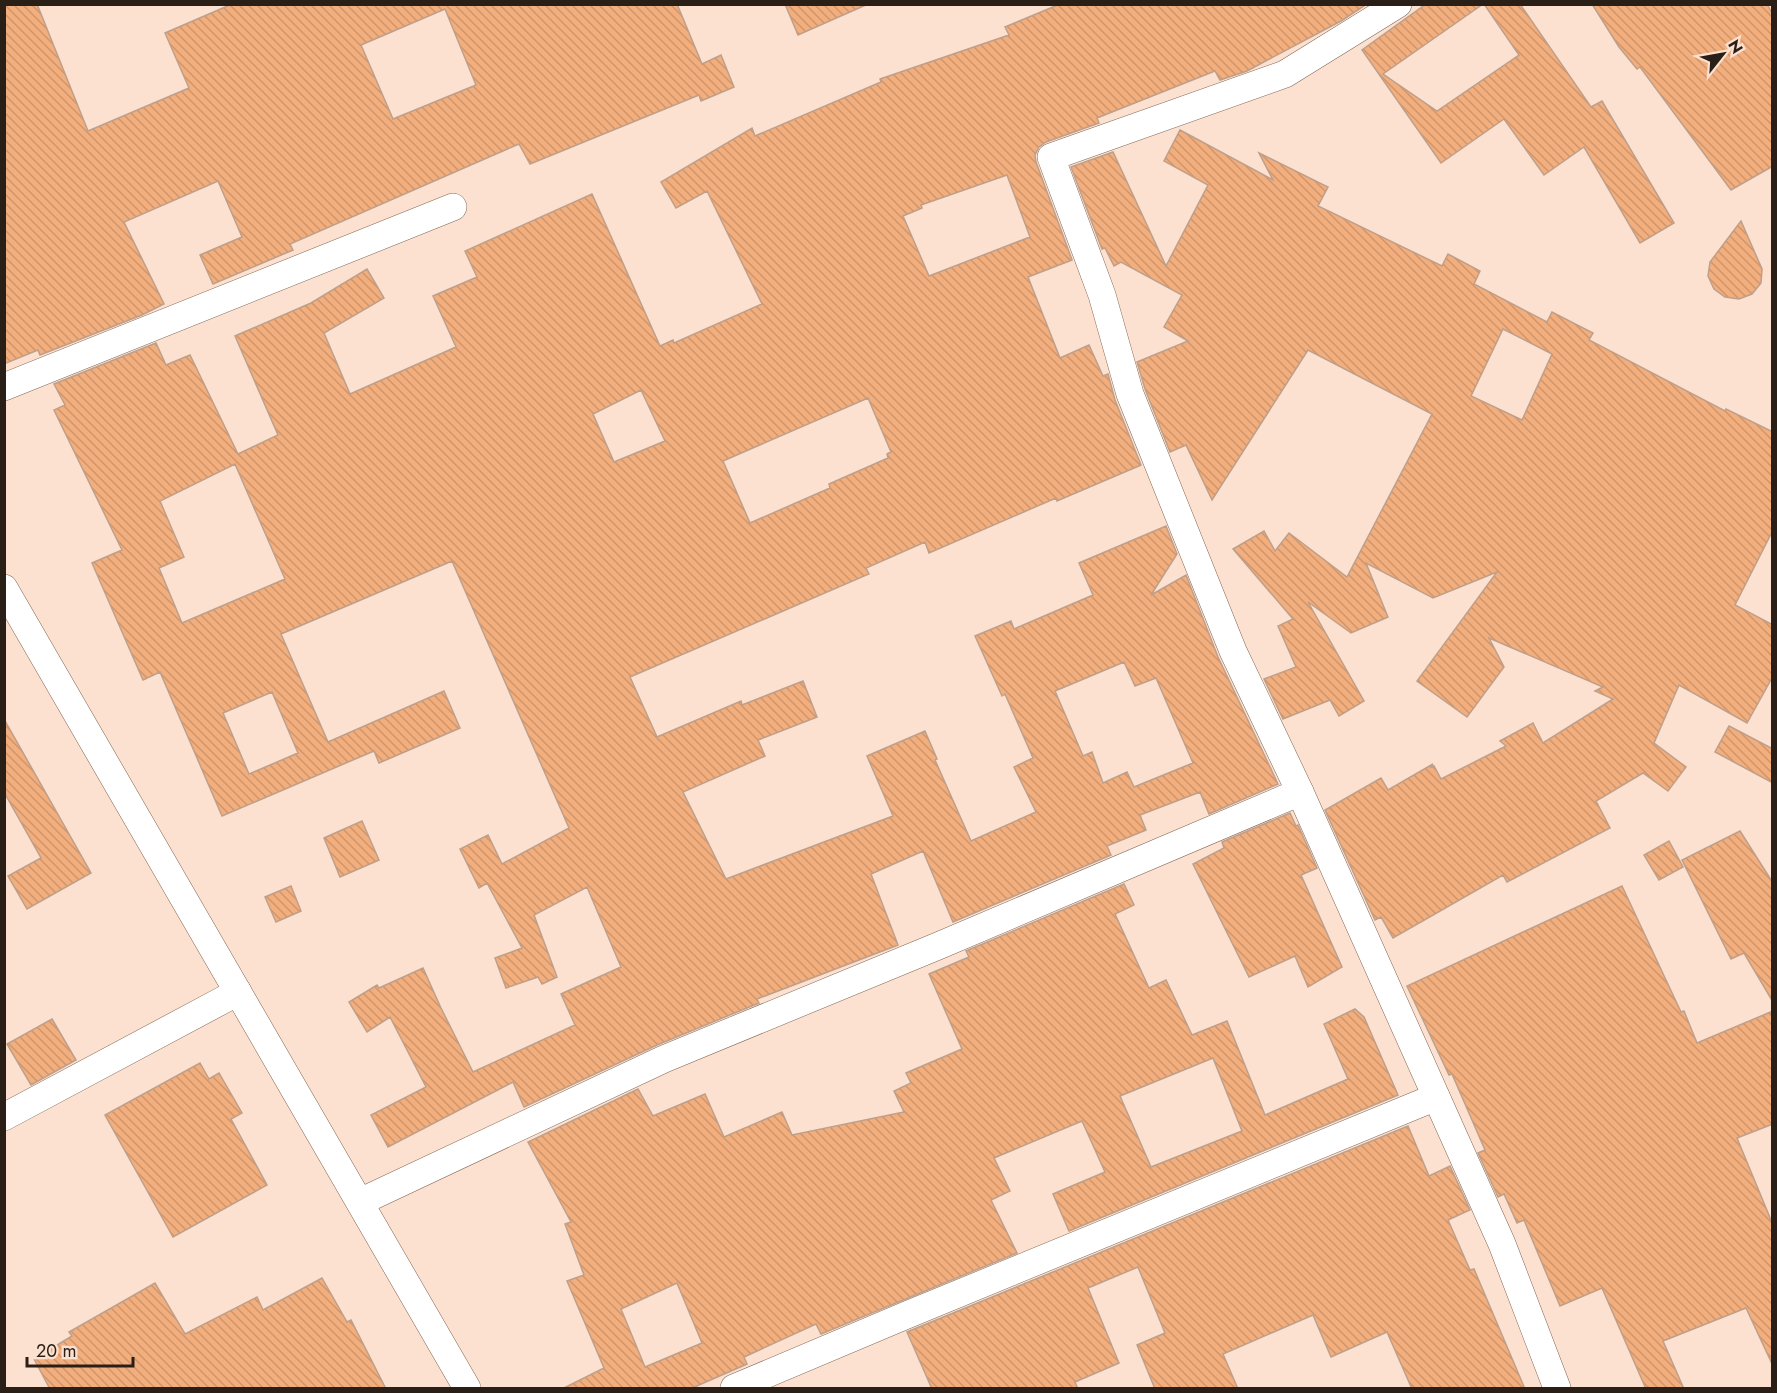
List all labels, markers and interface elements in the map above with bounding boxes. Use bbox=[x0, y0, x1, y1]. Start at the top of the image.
north arrow bbox=[1693, 24, 1753, 84]
text: N bbox=[1722, 35, 1749, 58]
scale bar bbox=[27, 1330, 134, 1368]
text: 20 m bbox=[36, 1338, 76, 1364]

